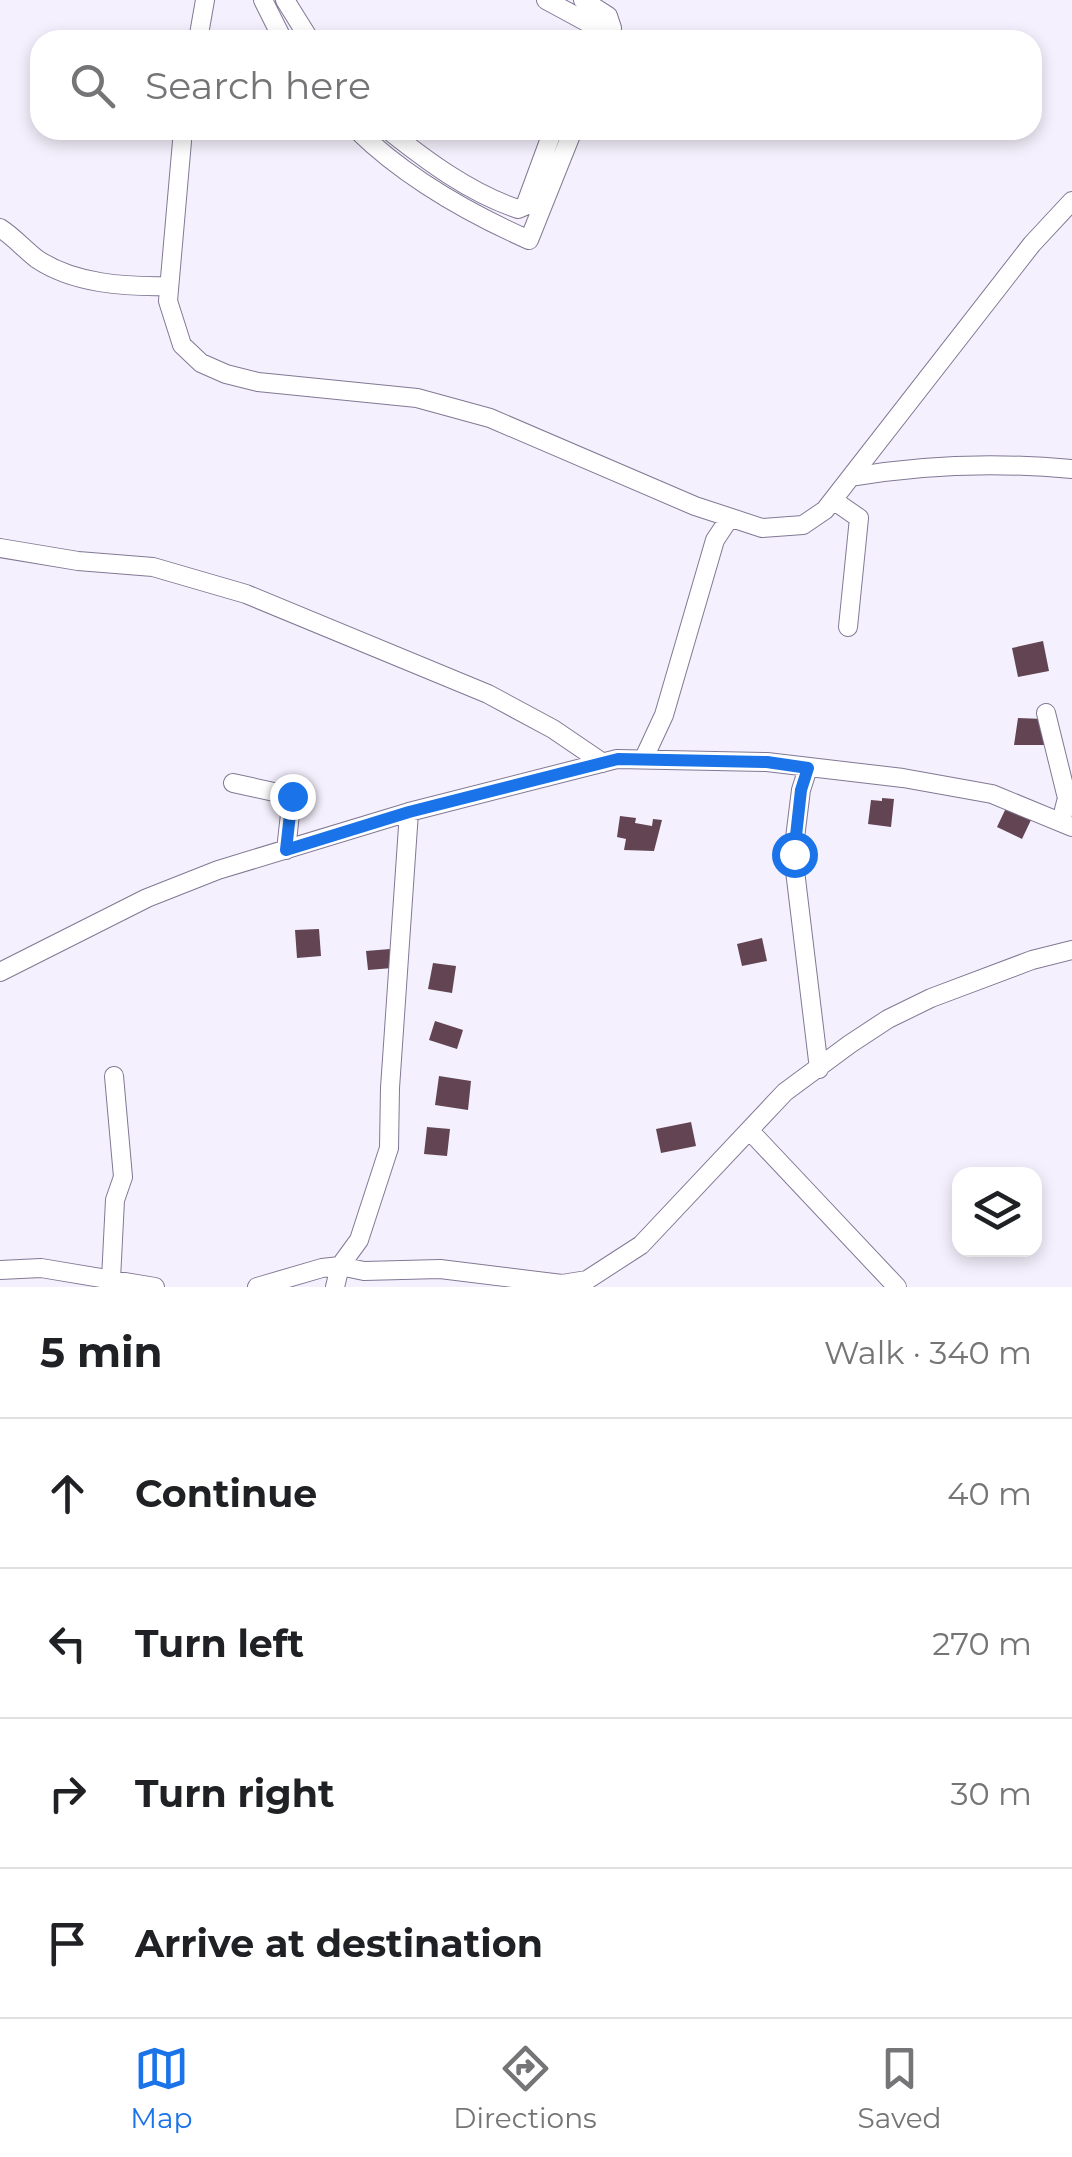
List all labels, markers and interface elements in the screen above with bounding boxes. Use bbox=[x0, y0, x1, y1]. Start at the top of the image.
search box bbox=[30, 30, 1042, 140]
icon: search bbox=[65, 58, 120, 113]
text: Search here bbox=[145, 62, 371, 109]
route end bbox=[270, 774, 316, 820]
route start bbox=[772, 832, 818, 878]
map controls bbox=[952, 1167, 1042, 1257]
button: layers bbox=[952, 1167, 1042, 1257]
text: 5 min bbox=[40, 1326, 163, 1378]
text: Walk · 340 m bbox=[824, 1333, 1032, 1372]
icon: ahead bbox=[40, 1466, 95, 1521]
text: Continue bbox=[135, 1470, 317, 1517]
text: 40 m bbox=[947, 1474, 1032, 1513]
icon: left bbox=[40, 1616, 95, 1671]
text: Turn left bbox=[135, 1620, 304, 1667]
text: 270 m bbox=[932, 1624, 1032, 1663]
icon: right bbox=[40, 1766, 95, 1821]
text: Turn right bbox=[135, 1770, 334, 1817]
text: 30 m bbox=[950, 1774, 1032, 1813]
icon: arrive bbox=[40, 1916, 95, 1971]
text: Arrive at destination bbox=[135, 1920, 543, 1967]
tab: Map bbox=[130, 2041, 193, 2135]
tab: Directions bbox=[453, 2041, 597, 2135]
tab: Saved bbox=[857, 2041, 942, 2135]

